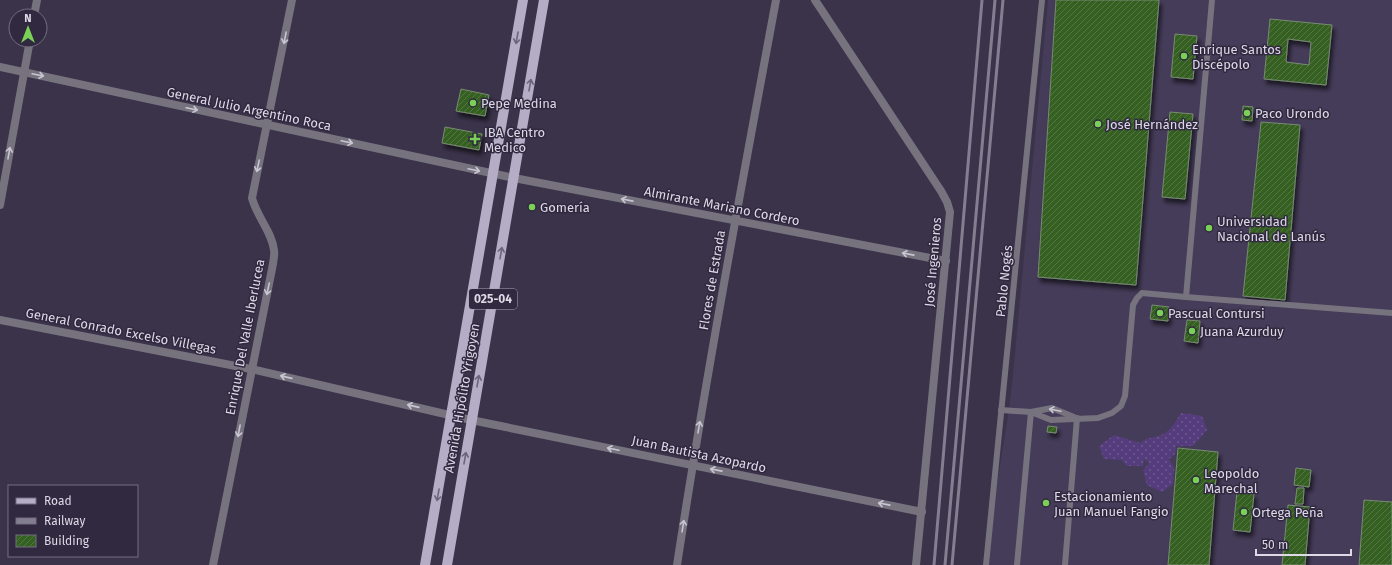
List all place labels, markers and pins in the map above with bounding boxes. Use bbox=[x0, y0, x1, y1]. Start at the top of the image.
place label: Enrique Santos Discépolo bbox=[1192, 42, 1281, 72]
marker: Enrique Santos Discépolo bbox=[1179, 51, 1189, 61]
place label: Pepe Medina bbox=[481, 96, 557, 111]
marker: Pepe Medina bbox=[468, 98, 478, 108]
place label: Paco Urondo bbox=[1255, 106, 1330, 121]
marker: Paco Urondo bbox=[1242, 108, 1252, 118]
place label: José Hernández bbox=[1106, 117, 1198, 132]
marker: José Hernández bbox=[1093, 119, 1103, 129]
place label: IBA Centro Medico bbox=[484, 125, 545, 155]
marker: IBA Centro Medico bbox=[469, 133, 481, 145]
place label: Gomería bbox=[540, 200, 590, 215]
marker: Gomería bbox=[527, 202, 537, 212]
place label: Universidad Nacional de Lanús bbox=[1217, 214, 1325, 244]
marker: Universidad Nacional de Lanús bbox=[1204, 223, 1214, 233]
place label: Pascual Contursi bbox=[1168, 306, 1265, 321]
marker: Pascual Contursi bbox=[1155, 308, 1165, 318]
place label: Juana Azurduy bbox=[1200, 324, 1284, 339]
marker: Juana Azurduy bbox=[1187, 326, 1197, 336]
place label: Leopoldo Marechal bbox=[1204, 466, 1259, 496]
marker: Leopoldo Marechal bbox=[1191, 475, 1201, 485]
place label: Estacionamiento Juan Manuel Fangio bbox=[1054, 489, 1169, 519]
marker: Estacionamiento Juan Manuel Fangio bbox=[1041, 498, 1051, 508]
place label: Ortega Peña bbox=[1252, 505, 1324, 520]
marker: Ortega Peña bbox=[1239, 507, 1249, 517]

